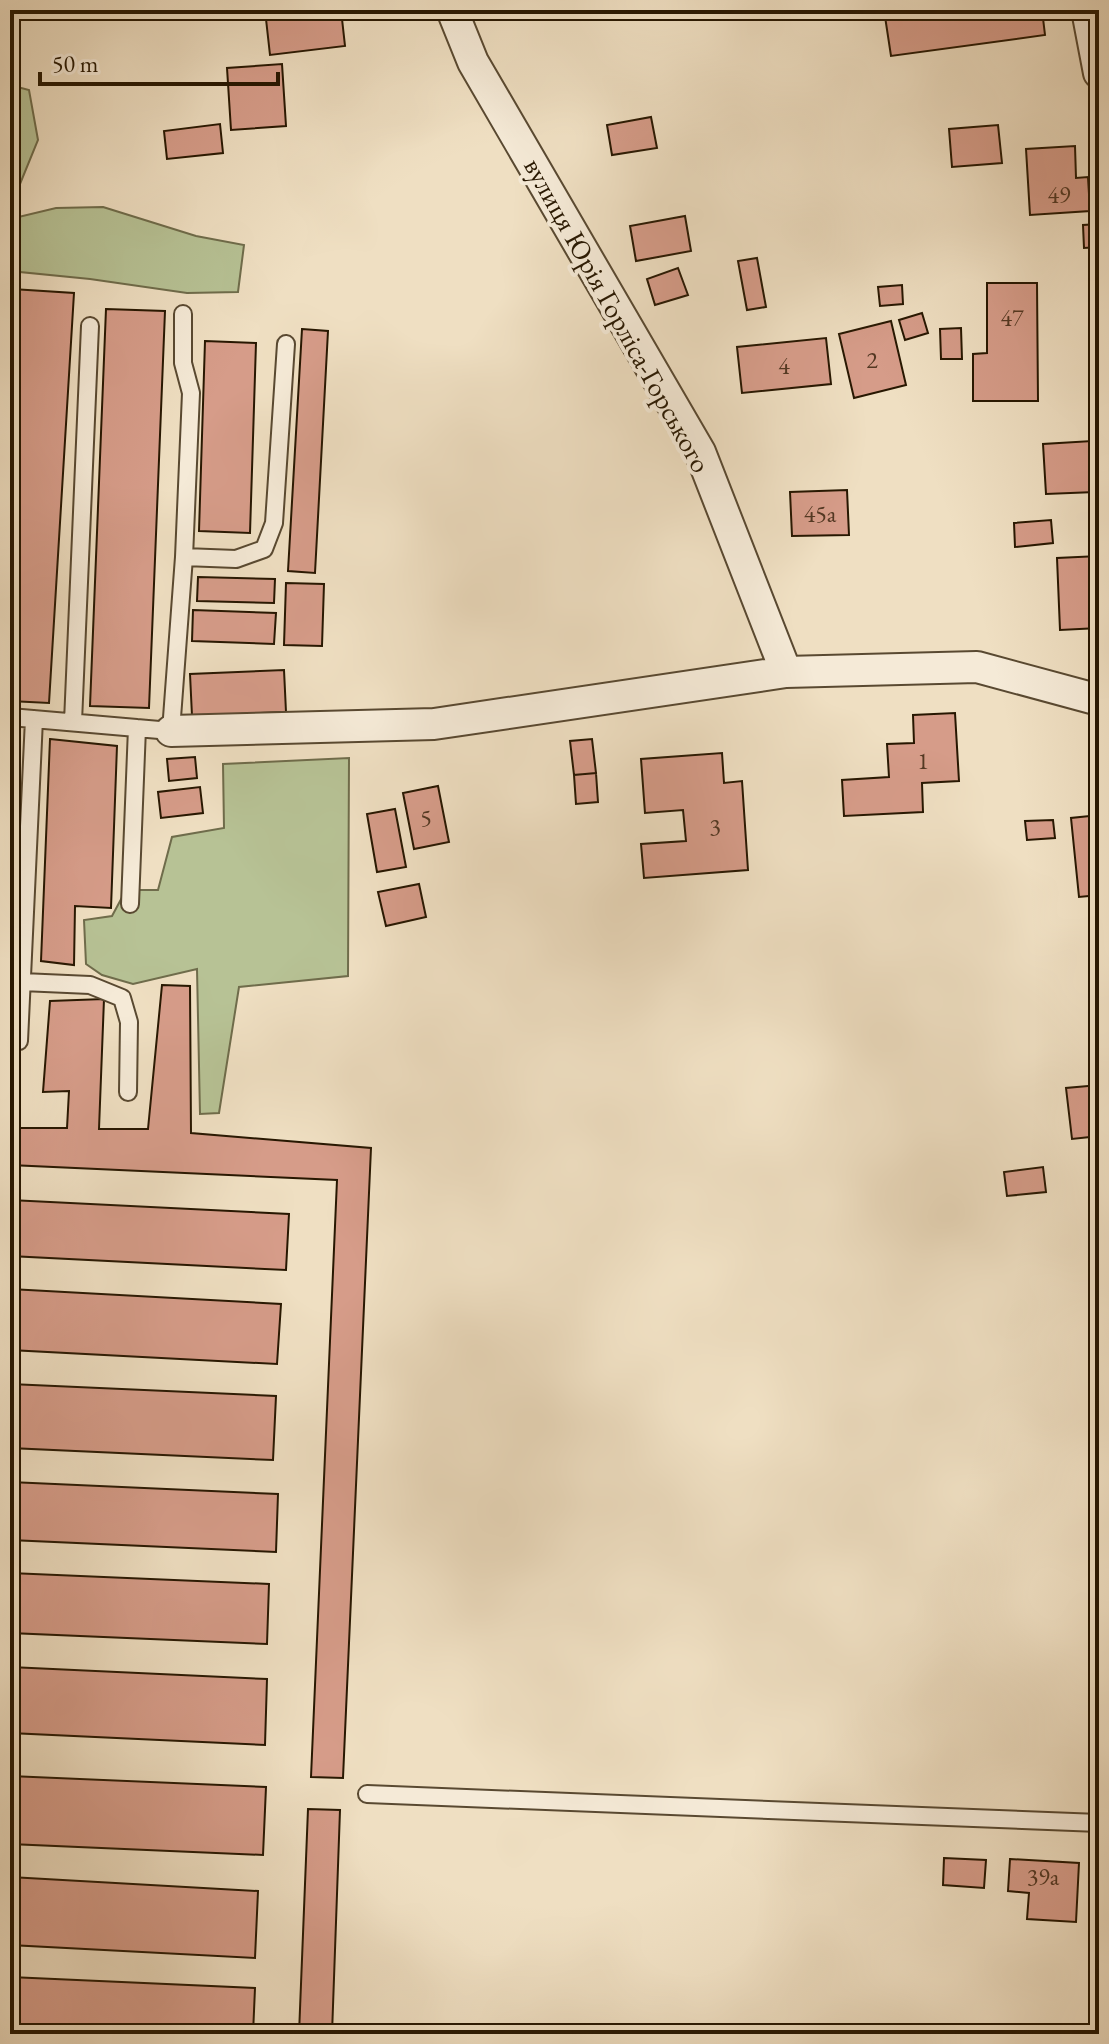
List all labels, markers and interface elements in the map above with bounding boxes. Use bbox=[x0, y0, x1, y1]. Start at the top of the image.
scale bar bbox=[40, 36, 278, 86]
text: 50 m bbox=[52, 48, 99, 79]
street label: вулиця Юрія Горліса-Горського bbox=[516, 151, 720, 479]
house number: 49 bbox=[1047, 179, 1071, 210]
house number: 47 bbox=[1000, 302, 1024, 333]
house number: 2 bbox=[866, 344, 878, 375]
house number: 4 bbox=[778, 350, 790, 381]
house number: 45а bbox=[804, 498, 837, 529]
house number: 1 bbox=[917, 745, 929, 776]
house number: 5 bbox=[420, 802, 432, 833]
house number: 3 bbox=[709, 811, 721, 842]
house number: 39а bbox=[1027, 1861, 1060, 1892]

